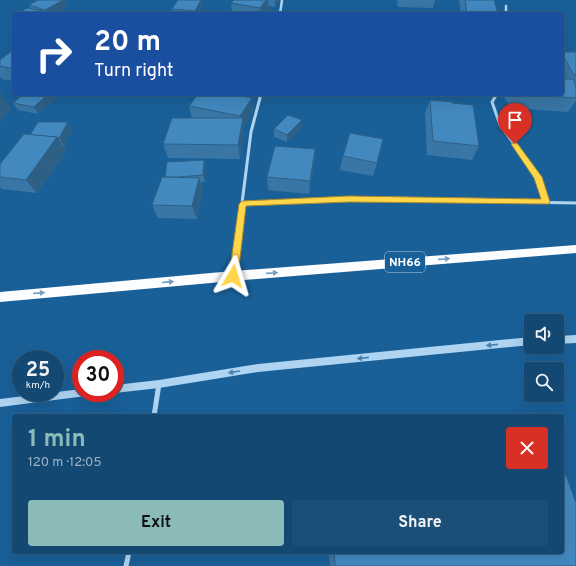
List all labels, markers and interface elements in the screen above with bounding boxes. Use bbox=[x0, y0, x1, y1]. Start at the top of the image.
text: 20 m bbox=[94, 25, 161, 61]
icon: right bbox=[28, 28, 80, 80]
text: Turn right bbox=[94, 60, 174, 83]
pin bbox=[498, 103, 532, 144]
icon: arrive bbox=[504, 109, 526, 131]
road number: NH66 bbox=[385, 252, 425, 272]
position arrow bbox=[212, 255, 254, 297]
one-way arrow bbox=[438, 256, 450, 263]
one-way arrow bbox=[266, 269, 278, 276]
one-way arrow bbox=[162, 278, 174, 285]
one-way arrow bbox=[33, 290, 45, 297]
map controls bbox=[524, 314, 564, 402]
button: sound bbox=[524, 314, 564, 354]
one-way arrow bbox=[486, 342, 498, 349]
speed limit sign: 30 bbox=[72, 350, 124, 402]
one-way arrow bbox=[357, 355, 369, 361]
text: 25 bbox=[26, 358, 50, 384]
button: search bbox=[524, 362, 564, 402]
one-way arrow bbox=[228, 369, 240, 375]
text: km/h bbox=[26, 379, 50, 392]
text: 1 min bbox=[28, 425, 86, 455]
button: close bbox=[506, 427, 548, 469]
text: 120 m · 12:05 bbox=[28, 455, 101, 471]
button: Exit bbox=[28, 500, 284, 546]
button: Share bbox=[292, 500, 548, 546]

